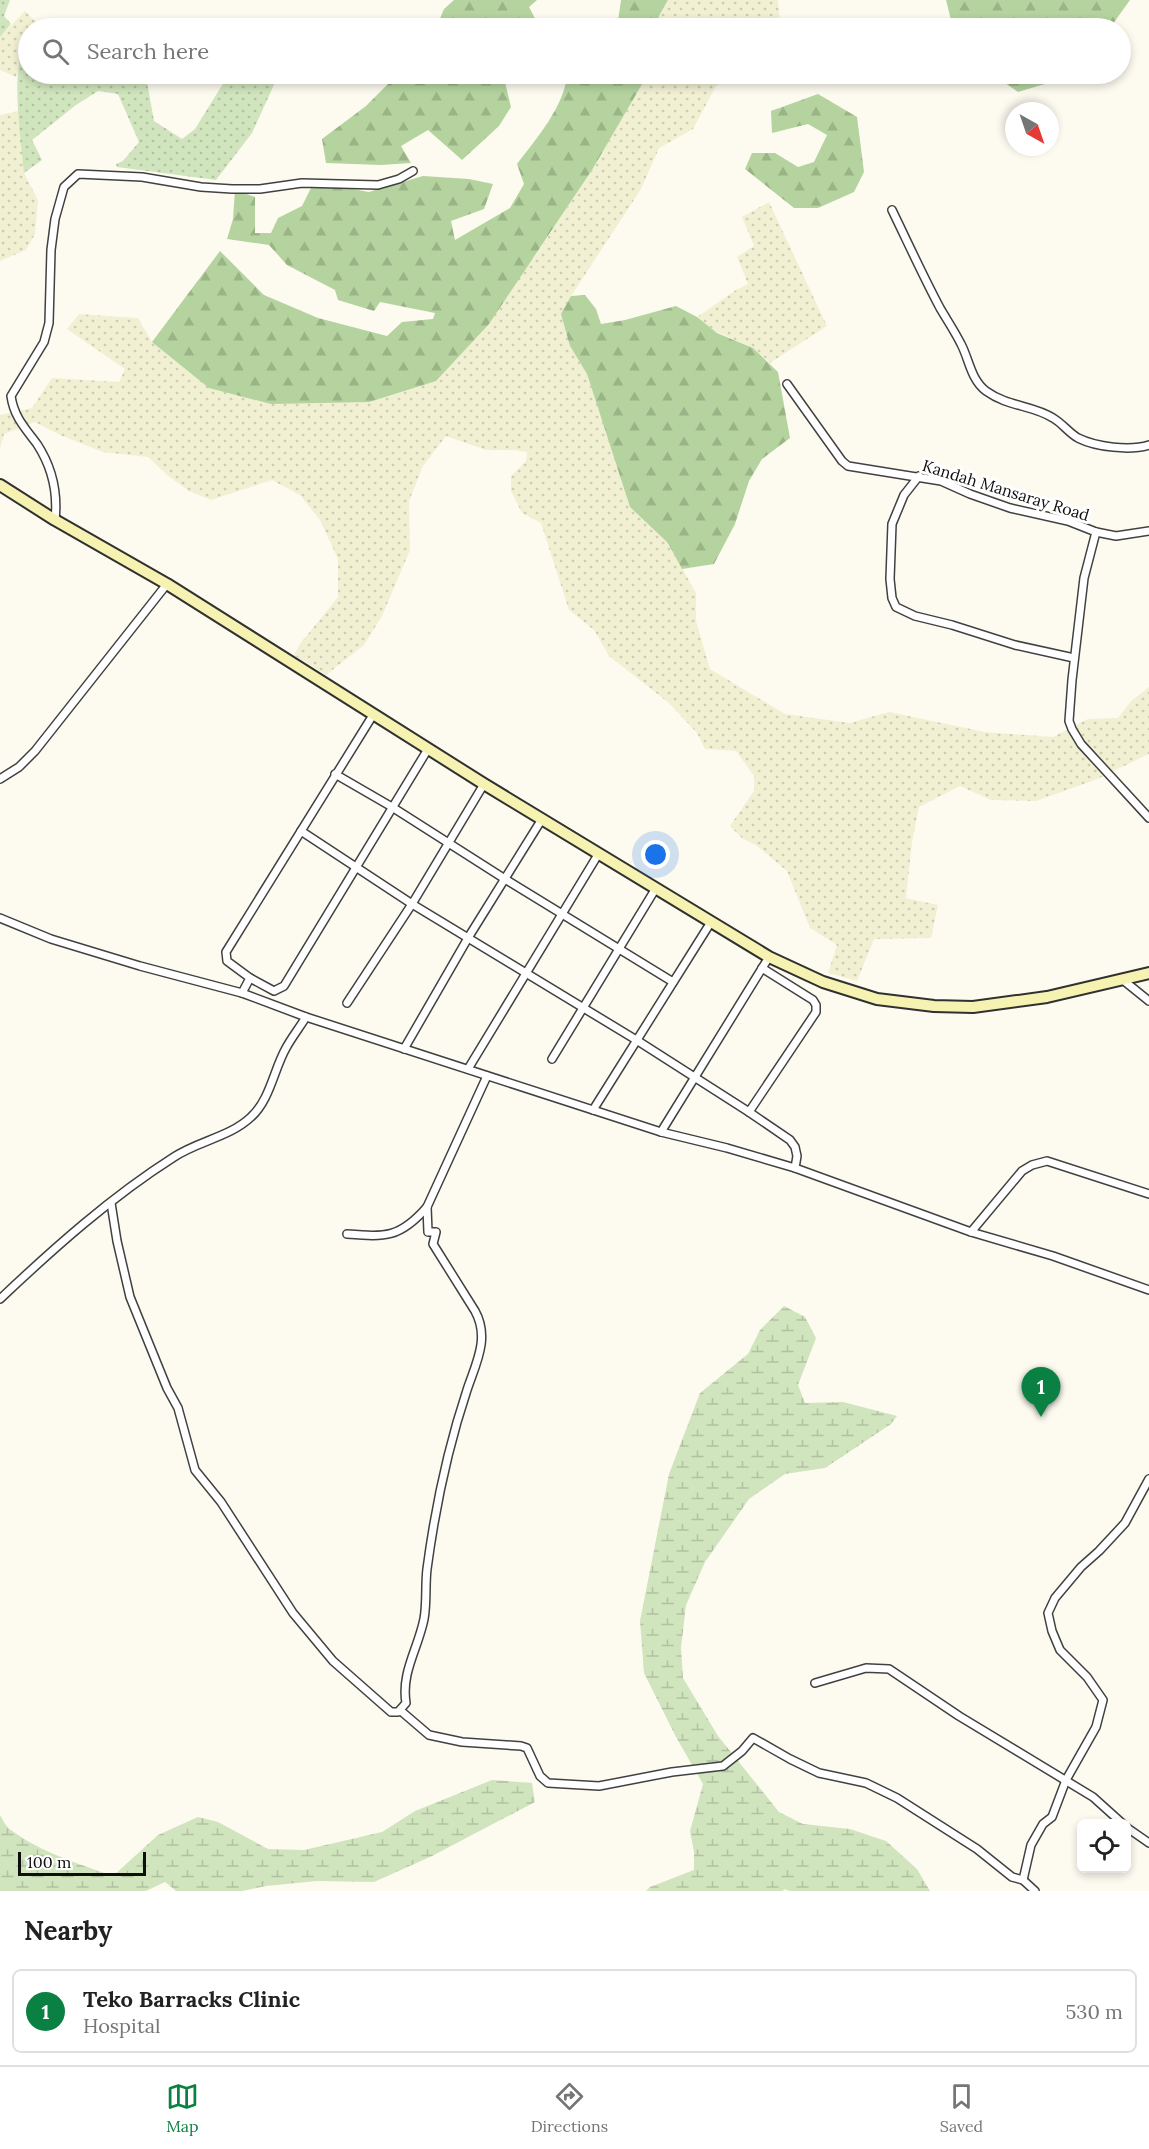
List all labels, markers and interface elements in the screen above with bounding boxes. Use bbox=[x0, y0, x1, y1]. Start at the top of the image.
search box bbox=[18, 18, 1131, 84]
icon: search bbox=[39, 35, 72, 68]
text: Search here bbox=[87, 37, 209, 65]
north arrow bbox=[1005, 102, 1059, 156]
street label: Kandah Mansaray Road bbox=[920, 455, 1092, 525]
your location bbox=[641, 840, 670, 869]
pin: 1 bbox=[1022, 1368, 1060, 1417]
map controls bbox=[1077, 1819, 1131, 1873]
button: locate bbox=[1077, 1819, 1131, 1873]
scale bar bbox=[18, 1849, 146, 1876]
text: 100 m bbox=[27, 1852, 71, 1872]
text: Nearby bbox=[24, 1914, 112, 1947]
text: Teko Barracks Clinic bbox=[83, 1985, 300, 2013]
text: 1 bbox=[41, 1999, 50, 2024]
text: 530 m bbox=[1065, 1999, 1123, 2024]
text: Hospital bbox=[83, 2013, 161, 2038]
tab: Map bbox=[166, 2080, 199, 2136]
tab: Directions bbox=[531, 2080, 608, 2136]
tab: Saved bbox=[940, 2080, 983, 2136]

